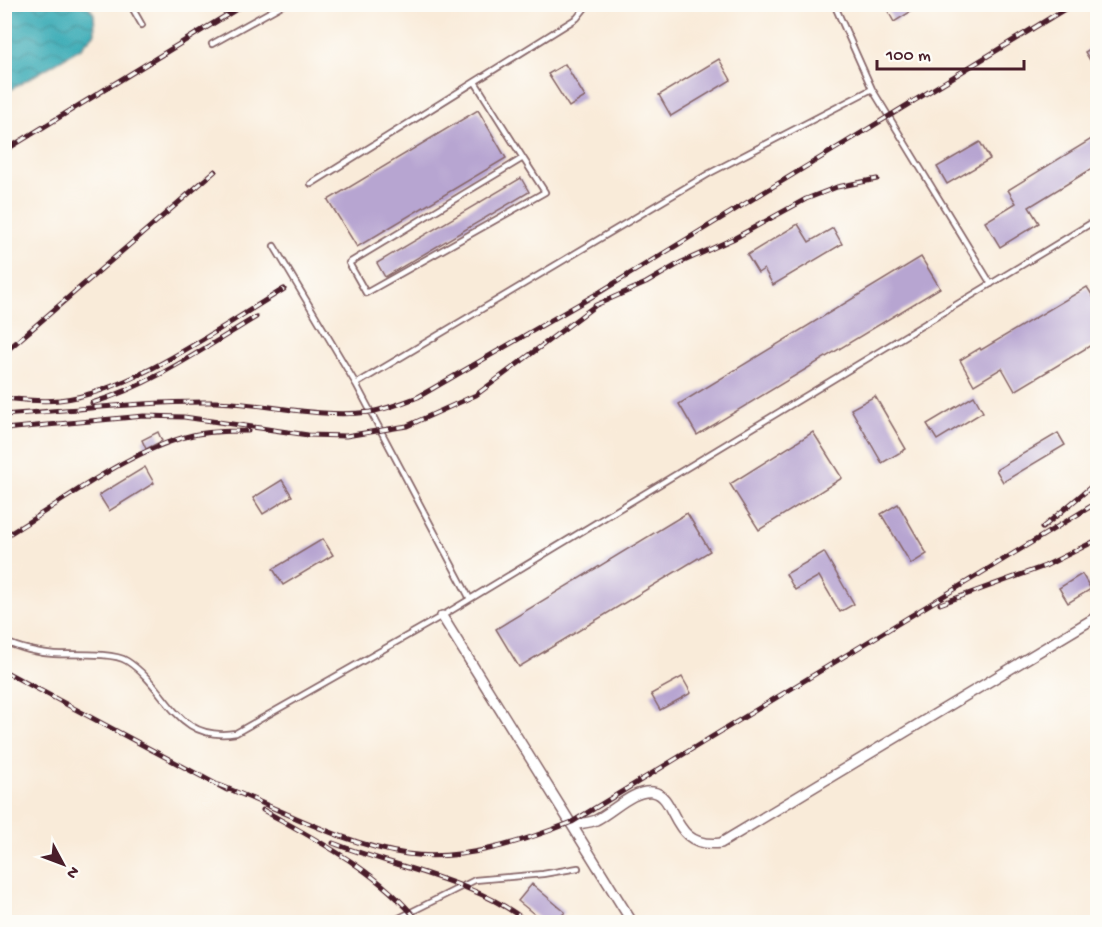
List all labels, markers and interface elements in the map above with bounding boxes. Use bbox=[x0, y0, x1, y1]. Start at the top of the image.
scale bar bbox=[877, 33, 1024, 71]
text: 100 m bbox=[885, 46, 931, 67]
north arrow bbox=[33, 834, 93, 894]
text: N bbox=[61, 861, 82, 882]

